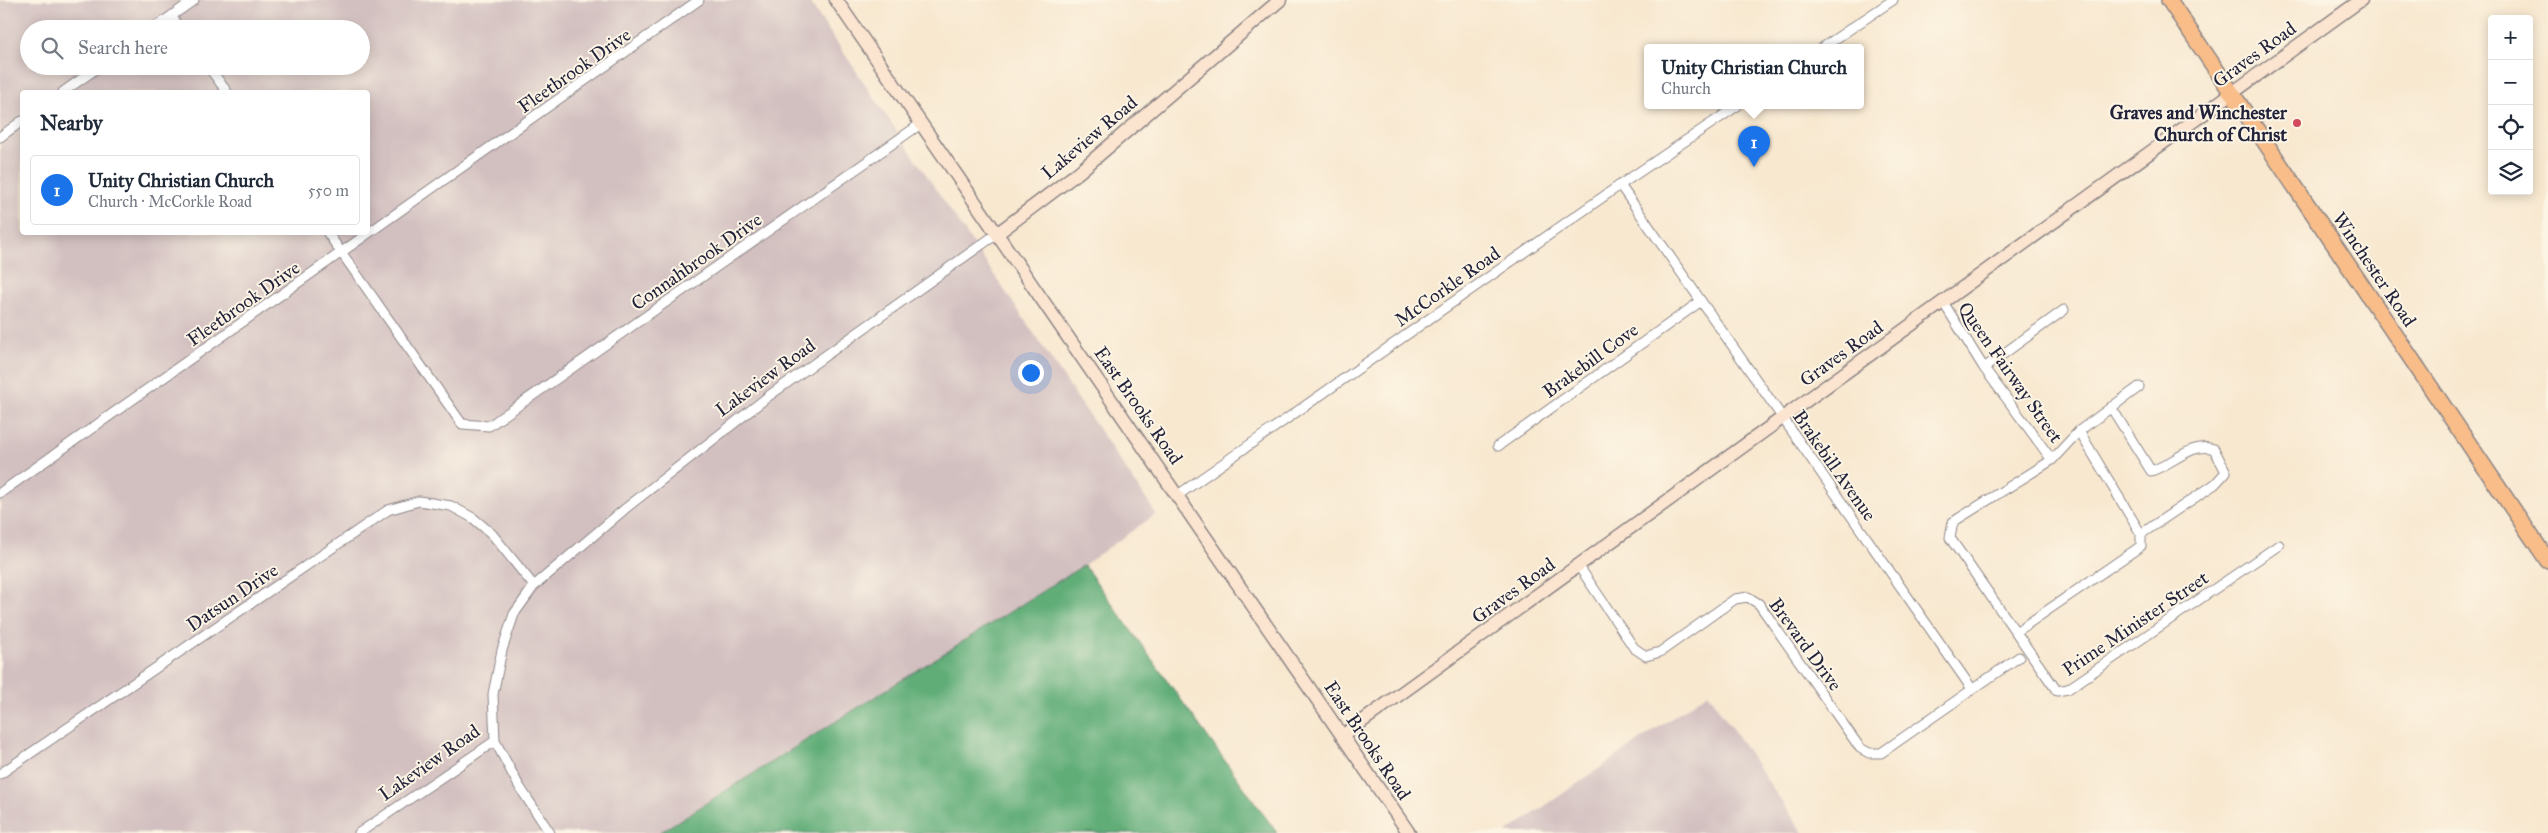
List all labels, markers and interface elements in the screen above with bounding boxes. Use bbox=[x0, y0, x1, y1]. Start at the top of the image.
map controls bbox=[2488, 15, 2533, 195]
button: + bbox=[2488, 15, 2533, 60]
street label: Graves Road bbox=[2208, 16, 2301, 92]
search box bbox=[20, 20, 370, 75]
street label: Fleetbrook Drive bbox=[513, 23, 635, 118]
icon: search bbox=[38, 34, 66, 62]
text: Search here bbox=[78, 36, 168, 59]
popup bbox=[1644, 44, 1864, 109]
text: Unity Christian Church bbox=[1661, 56, 1847, 79]
button: − bbox=[2488, 60, 2533, 105]
text: Church bbox=[1661, 79, 1711, 98]
street label: Lakeview Road bbox=[1037, 90, 1142, 184]
place label: Graves and Winchester Church of Christ bbox=[2110, 101, 2288, 146]
button: locate bbox=[2488, 105, 2533, 150]
text: Nearby bbox=[40, 110, 103, 136]
marker: Graves and Winchester Church of Christ bbox=[2291, 117, 2303, 129]
pin: 1 bbox=[1738, 126, 1770, 167]
button: layers bbox=[2488, 150, 2533, 195]
text: Unity Christian Church bbox=[88, 169, 274, 192]
text: 1 bbox=[54, 181, 60, 200]
text: 550 m bbox=[308, 181, 349, 200]
text: Church · McCorkle Road bbox=[88, 192, 252, 211]
street label: Connahbrook Drive bbox=[627, 208, 766, 315]
street label: Winchester Road bbox=[2328, 208, 2422, 331]
street label: McCorkle Road bbox=[1390, 241, 1505, 331]
street label: Fleetbrook Drive bbox=[182, 256, 304, 351]
street label: Queen Fairway Street bbox=[1953, 297, 2068, 447]
street label: Graves Road bbox=[1795, 315, 1888, 391]
street label: Brakebill Cove bbox=[1538, 318, 1643, 403]
street label: Lakeview Road bbox=[711, 333, 820, 421]
street label: East Brooks Road bbox=[1089, 342, 1188, 469]
your location bbox=[1018, 360, 1044, 386]
street label: Brakebill Avenue bbox=[1788, 405, 1881, 525]
street label: Graves Road bbox=[1467, 552, 1560, 628]
street label: Datsun Drive bbox=[182, 558, 282, 636]
street label: Prime Minister Street bbox=[2058, 566, 2213, 681]
street label: Brevard Drive bbox=[1764, 593, 1847, 695]
street label: East Brooks Road bbox=[1319, 676, 1416, 805]
street label: Lakeview Road bbox=[374, 719, 485, 806]

